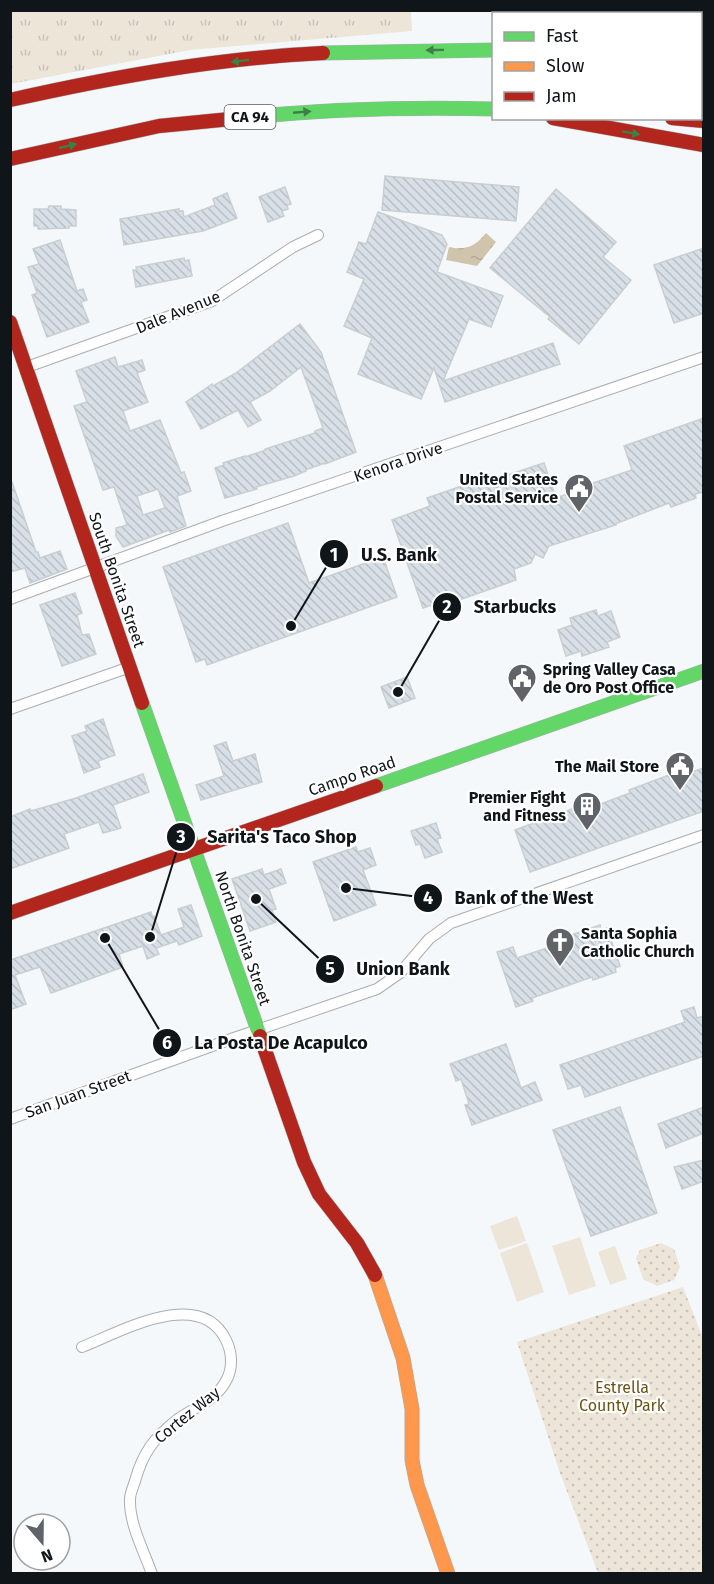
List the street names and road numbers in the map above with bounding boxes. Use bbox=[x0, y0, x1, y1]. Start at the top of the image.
road number: CA 94 bbox=[224, 105, 276, 129]
street label: Dale Avenue bbox=[133, 286, 223, 338]
street label: Kenora Drive bbox=[351, 438, 445, 486]
street label: South Bonita Street bbox=[85, 510, 149, 650]
street label: Campo Road bbox=[306, 752, 398, 800]
street label: North Bonita Street bbox=[211, 868, 275, 1008]
street label: San Juan Street bbox=[23, 1066, 134, 1122]
street label: Cortez Way bbox=[150, 1383, 224, 1447]

